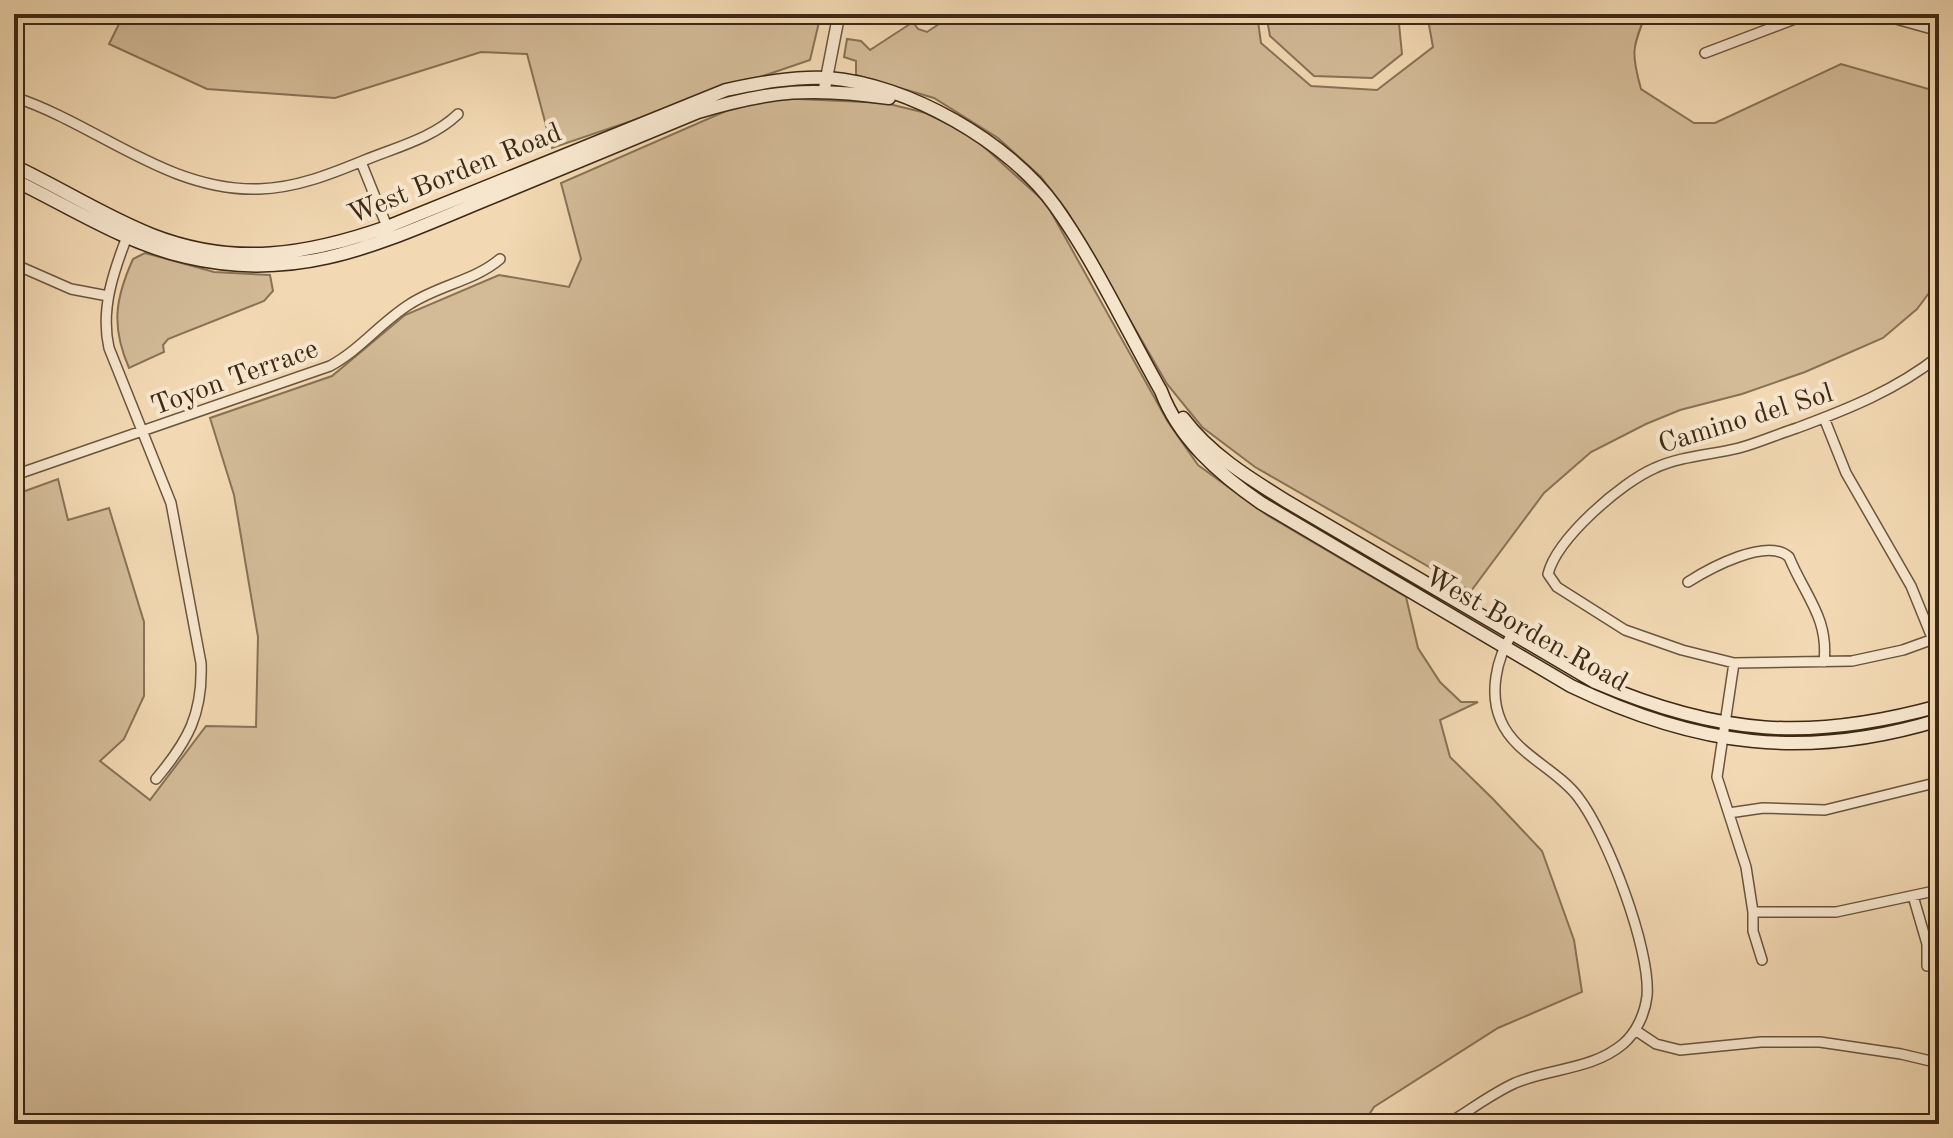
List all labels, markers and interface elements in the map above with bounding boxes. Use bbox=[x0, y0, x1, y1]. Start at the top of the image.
street label: West Borden Road bbox=[344, 119, 566, 230]
street label: Toyon Terrace bbox=[148, 336, 322, 422]
street label: Camino del Sol bbox=[1655, 380, 1836, 460]
street label: West Borden Road bbox=[1419, 563, 1632, 698]

